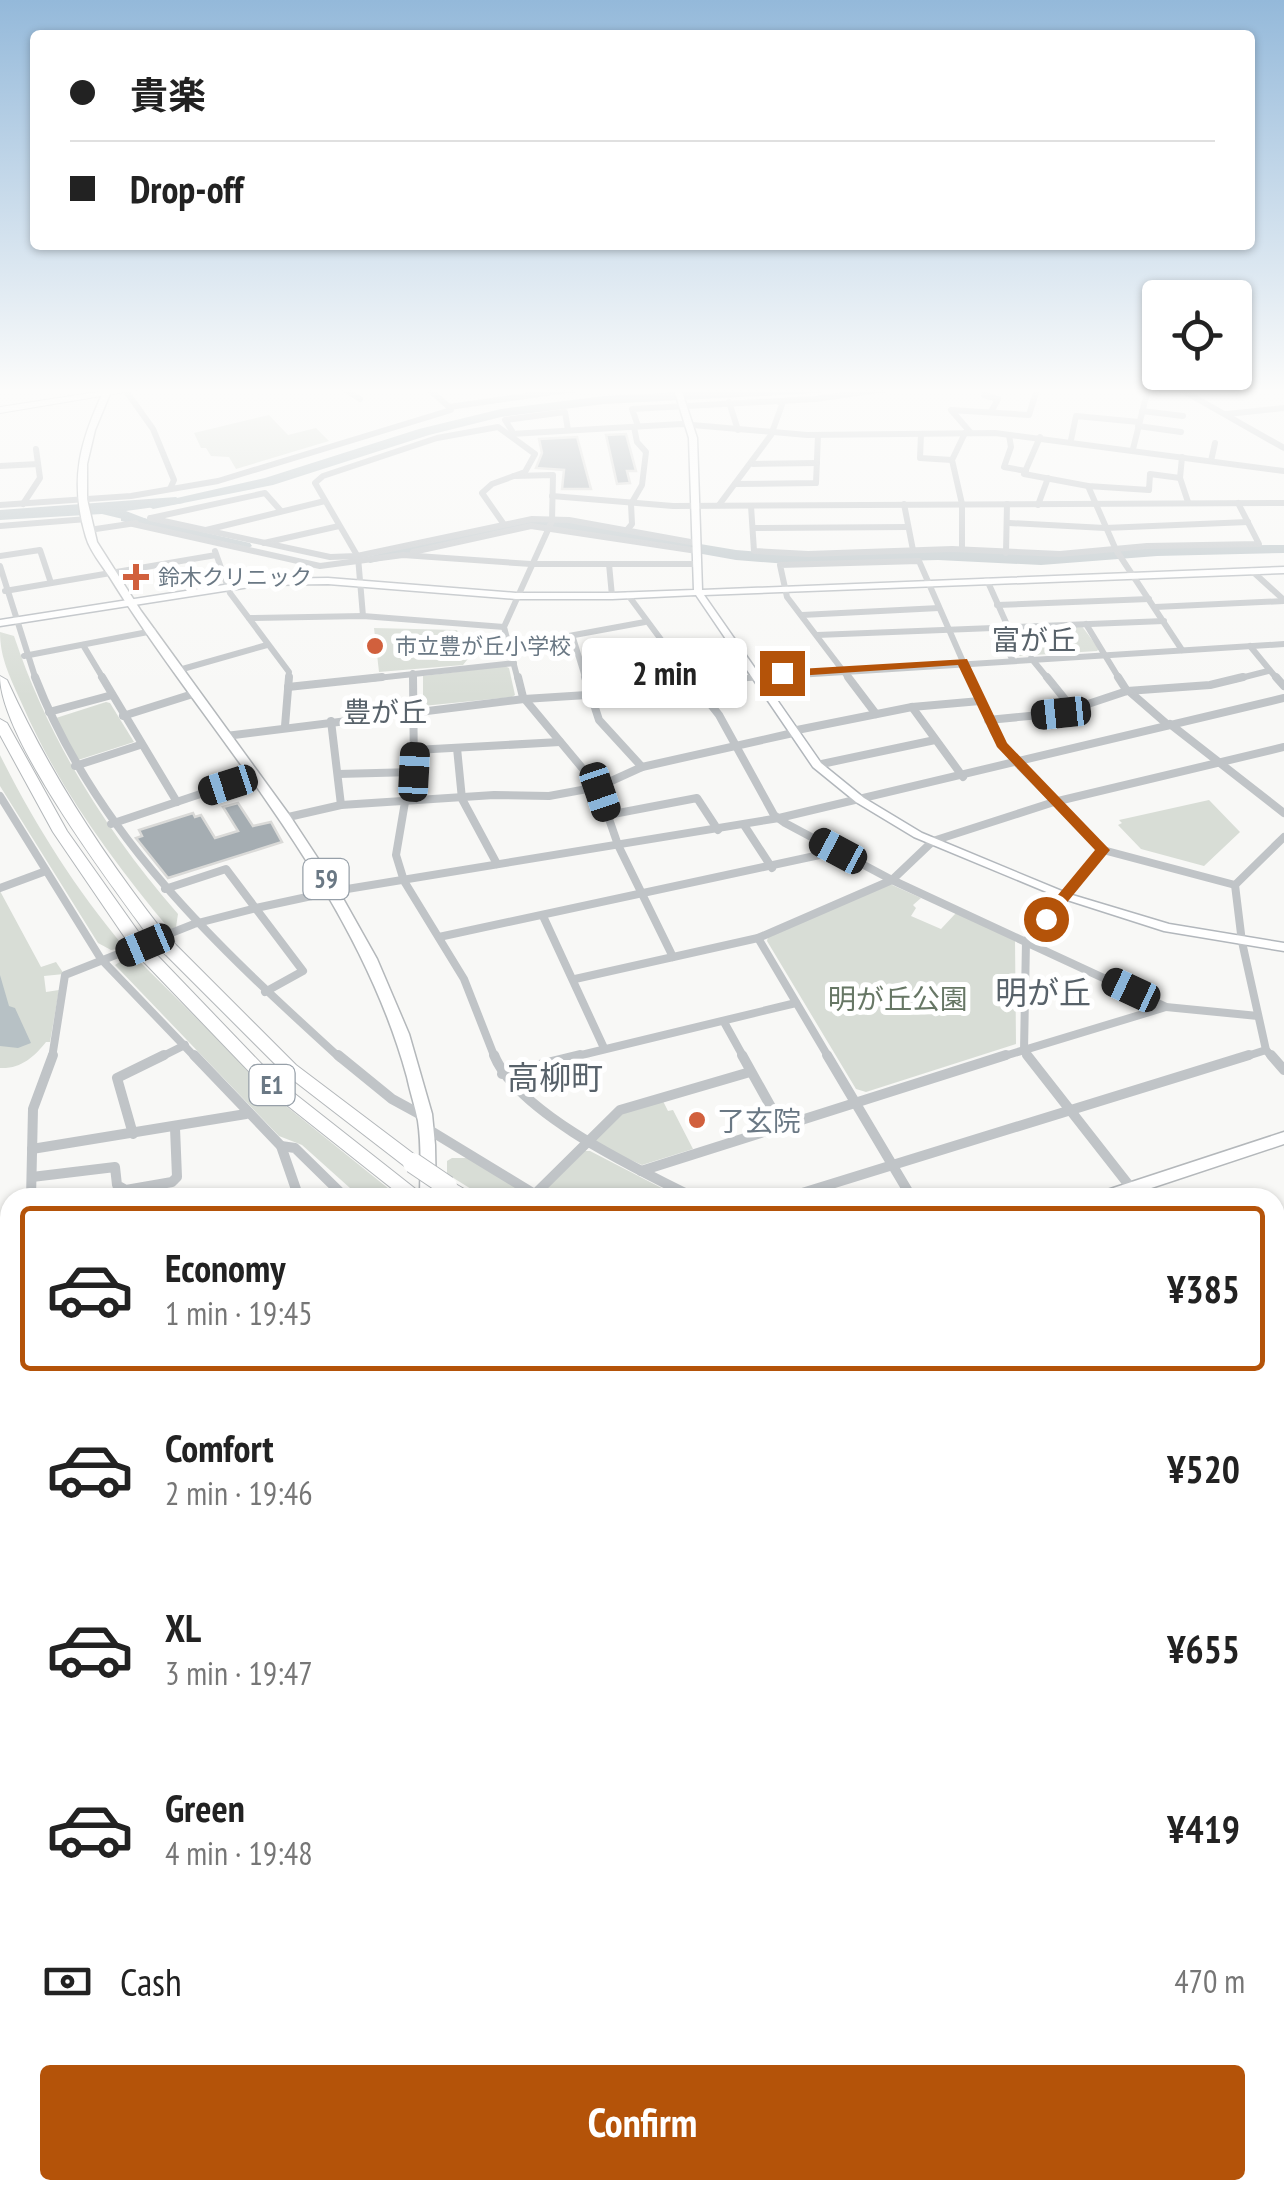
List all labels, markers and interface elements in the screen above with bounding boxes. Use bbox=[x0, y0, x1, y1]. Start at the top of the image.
text: 貴楽 bbox=[130, 70, 206, 119]
text: Drop-off bbox=[130, 164, 244, 213]
map controls bbox=[1142, 280, 1252, 390]
button: locate bbox=[1142, 280, 1252, 390]
place label: 鈴木クリニック bbox=[158, 563, 312, 591]
marker: 鈴木クリニック bbox=[123, 564, 149, 590]
district label: 富が丘 bbox=[992, 621, 1076, 658]
place label: 市立豊が丘小学校 bbox=[395, 632, 571, 660]
marker: 市立豊が丘小学校 bbox=[364, 635, 386, 657]
callout: 2 min bbox=[582, 638, 747, 708]
route end bbox=[760, 651, 805, 696]
text: 2 min bbox=[632, 652, 697, 694]
district label: 豊が丘 bbox=[343, 693, 427, 730]
car bbox=[1030, 695, 1092, 731]
car bbox=[397, 741, 431, 803]
car bbox=[576, 759, 624, 825]
car bbox=[195, 761, 261, 809]
car bbox=[804, 824, 872, 878]
road number: 59 bbox=[304, 859, 348, 899]
route start bbox=[1024, 897, 1069, 942]
car bbox=[112, 919, 178, 971]
car bbox=[1097, 964, 1165, 1016]
district label: 明が丘 bbox=[995, 971, 1091, 1013]
park label: 明が丘公園 bbox=[828, 980, 968, 1017]
district label: 高柳町 bbox=[507, 1056, 603, 1098]
road number: E1 bbox=[250, 1065, 294, 1105]
place label: 了玄院 bbox=[717, 1102, 801, 1139]
marker: 了玄院 bbox=[686, 1109, 708, 1131]
text: Economy bbox=[165, 1243, 285, 1292]
icon: car bbox=[45, 1244, 135, 1334]
text: ¥385 bbox=[1167, 1264, 1240, 1313]
text: 1 min · 19:45 bbox=[165, 1292, 313, 1334]
text: Comfort bbox=[165, 1423, 274, 1472]
icon: car bbox=[45, 1424, 135, 1514]
text: ¥520 bbox=[1167, 1444, 1240, 1493]
text: 2 min · 19:46 bbox=[165, 1472, 313, 1514]
text: XL bbox=[165, 1603, 201, 1652]
icon: car bbox=[45, 1604, 135, 1694]
text: ¥655 bbox=[1167, 1624, 1240, 1673]
text: 3 min · 19:47 bbox=[165, 1652, 313, 1694]
text: Green bbox=[165, 1783, 245, 1832]
icon: car bbox=[45, 1784, 135, 1874]
text: ¥419 bbox=[1167, 1804, 1240, 1853]
text: 4 min · 19:48 bbox=[165, 1832, 313, 1874]
icon: cash bbox=[40, 1954, 95, 2009]
text: Cash bbox=[120, 1957, 182, 2006]
text: 470 m bbox=[1174, 1960, 1245, 2002]
button: Confirm bbox=[40, 2065, 1245, 2180]

